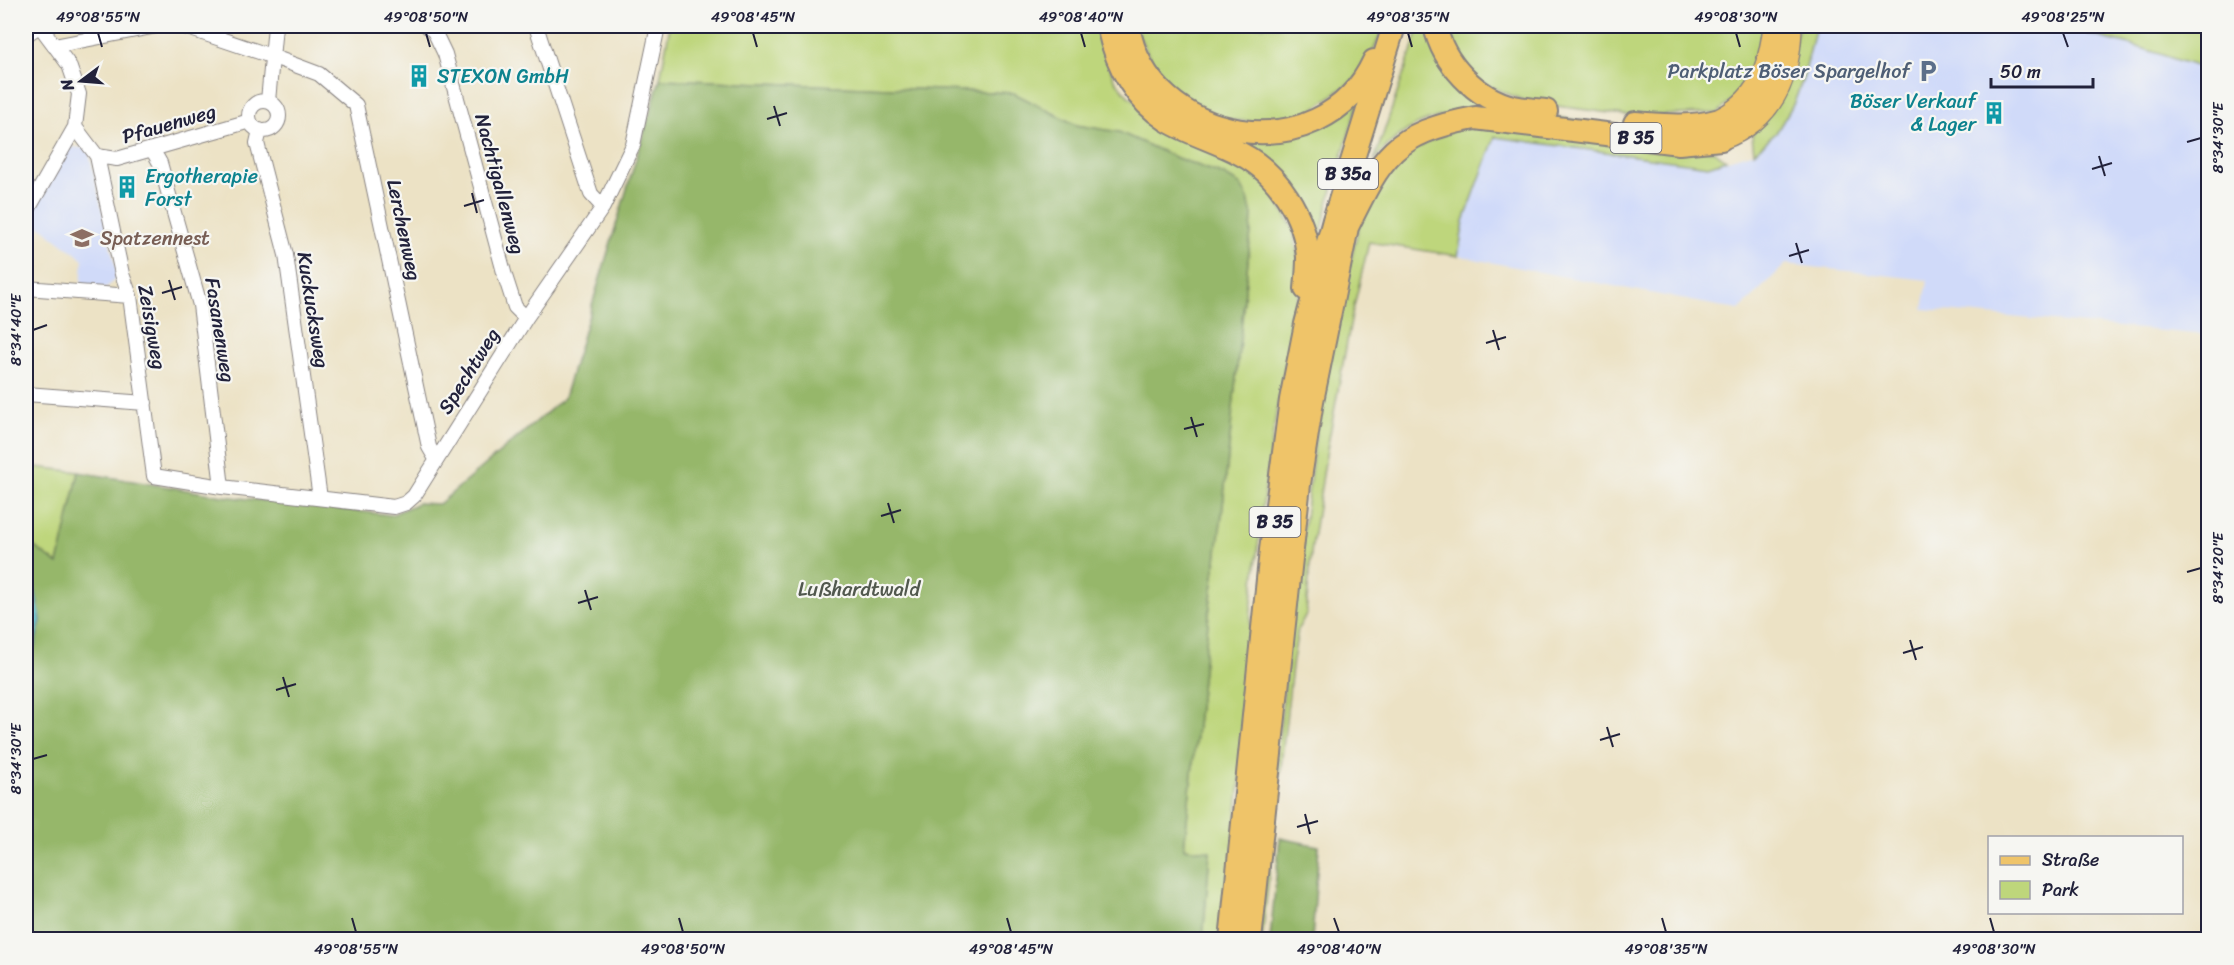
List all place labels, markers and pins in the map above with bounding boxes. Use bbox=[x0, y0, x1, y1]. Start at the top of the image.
place label: Parkplatz Böser Spargelhof bbox=[1667, 54, 1912, 89]
parking icon: Parkplatz Böser Spargelhof bbox=[1915, 58, 1941, 84]
place label: STEXON GmbH bbox=[437, 59, 569, 94]
building icon: STEXON GmbH bbox=[406, 63, 432, 89]
place label: Böser Verkauf & Lager bbox=[1850, 84, 1978, 142]
building icon: Böser Verkauf & Lager bbox=[1981, 100, 2007, 126]
place label: Ergotherapie Forst bbox=[145, 159, 258, 217]
building icon: Ergotherapie Forst bbox=[114, 174, 140, 200]
place label: Spatzennest bbox=[100, 221, 210, 256]
school or university icon: Spatzennest bbox=[69, 225, 95, 251]

